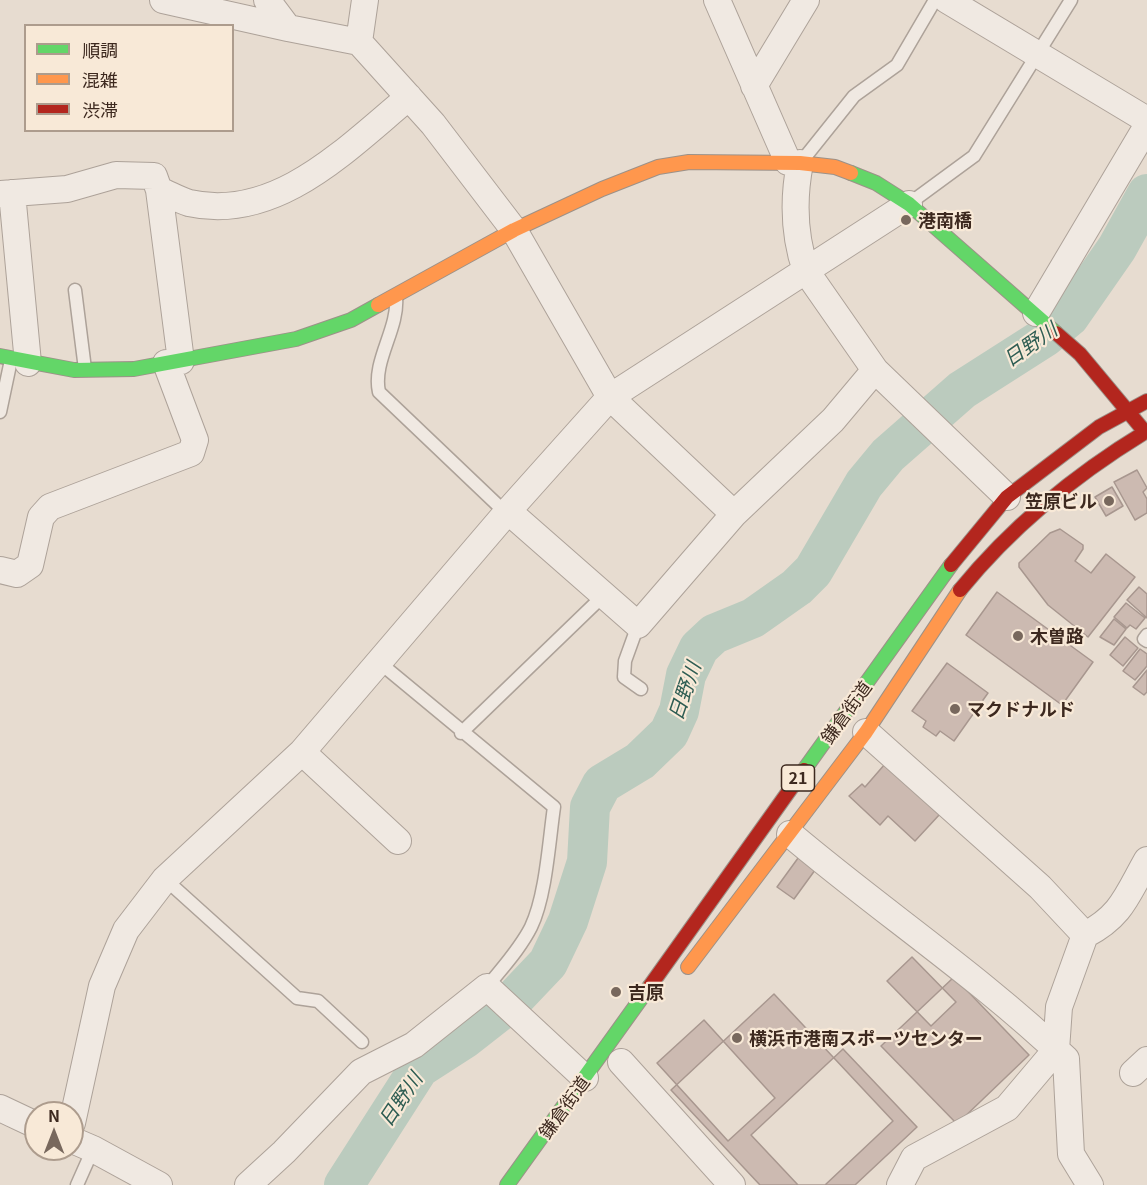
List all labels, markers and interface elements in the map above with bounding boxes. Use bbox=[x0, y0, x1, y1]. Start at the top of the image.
legend bbox=[24, 24, 234, 132]
text: 順調 bbox=[82, 36, 118, 62]
text: 混雑 bbox=[82, 66, 118, 92]
text: 渋滞 bbox=[82, 96, 118, 122]
place label: 港南橋 bbox=[918, 209, 972, 231]
marker: 港南橋 bbox=[899, 213, 913, 227]
water label: 日野川 bbox=[999, 317, 1061, 371]
place label: 笠原ビル bbox=[1025, 490, 1097, 512]
marker: 笠原ビル bbox=[1102, 494, 1116, 508]
place label: 木曽路 bbox=[1030, 625, 1084, 647]
marker: 木曽路 bbox=[1011, 629, 1025, 643]
water label: 日野川 bbox=[663, 659, 705, 723]
street label: 鎌倉街道 bbox=[816, 677, 876, 747]
place label: マクドナルド bbox=[967, 698, 1075, 720]
marker: マクドナルド bbox=[948, 702, 962, 716]
road number: 21 bbox=[782, 765, 814, 791]
place label: 吉原 bbox=[628, 981, 664, 1003]
marker: 吉原 bbox=[609, 985, 623, 999]
place label: 横浜市港南スポーツセンター bbox=[749, 1027, 983, 1049]
marker: 横浜市港南スポーツセンター bbox=[730, 1031, 744, 1045]
water label: 日野川 bbox=[373, 1067, 427, 1131]
street label: 鎌倉街道 bbox=[534, 1072, 594, 1142]
north arrow bbox=[24, 1101, 84, 1161]
text: N bbox=[48, 1103, 60, 1127]

